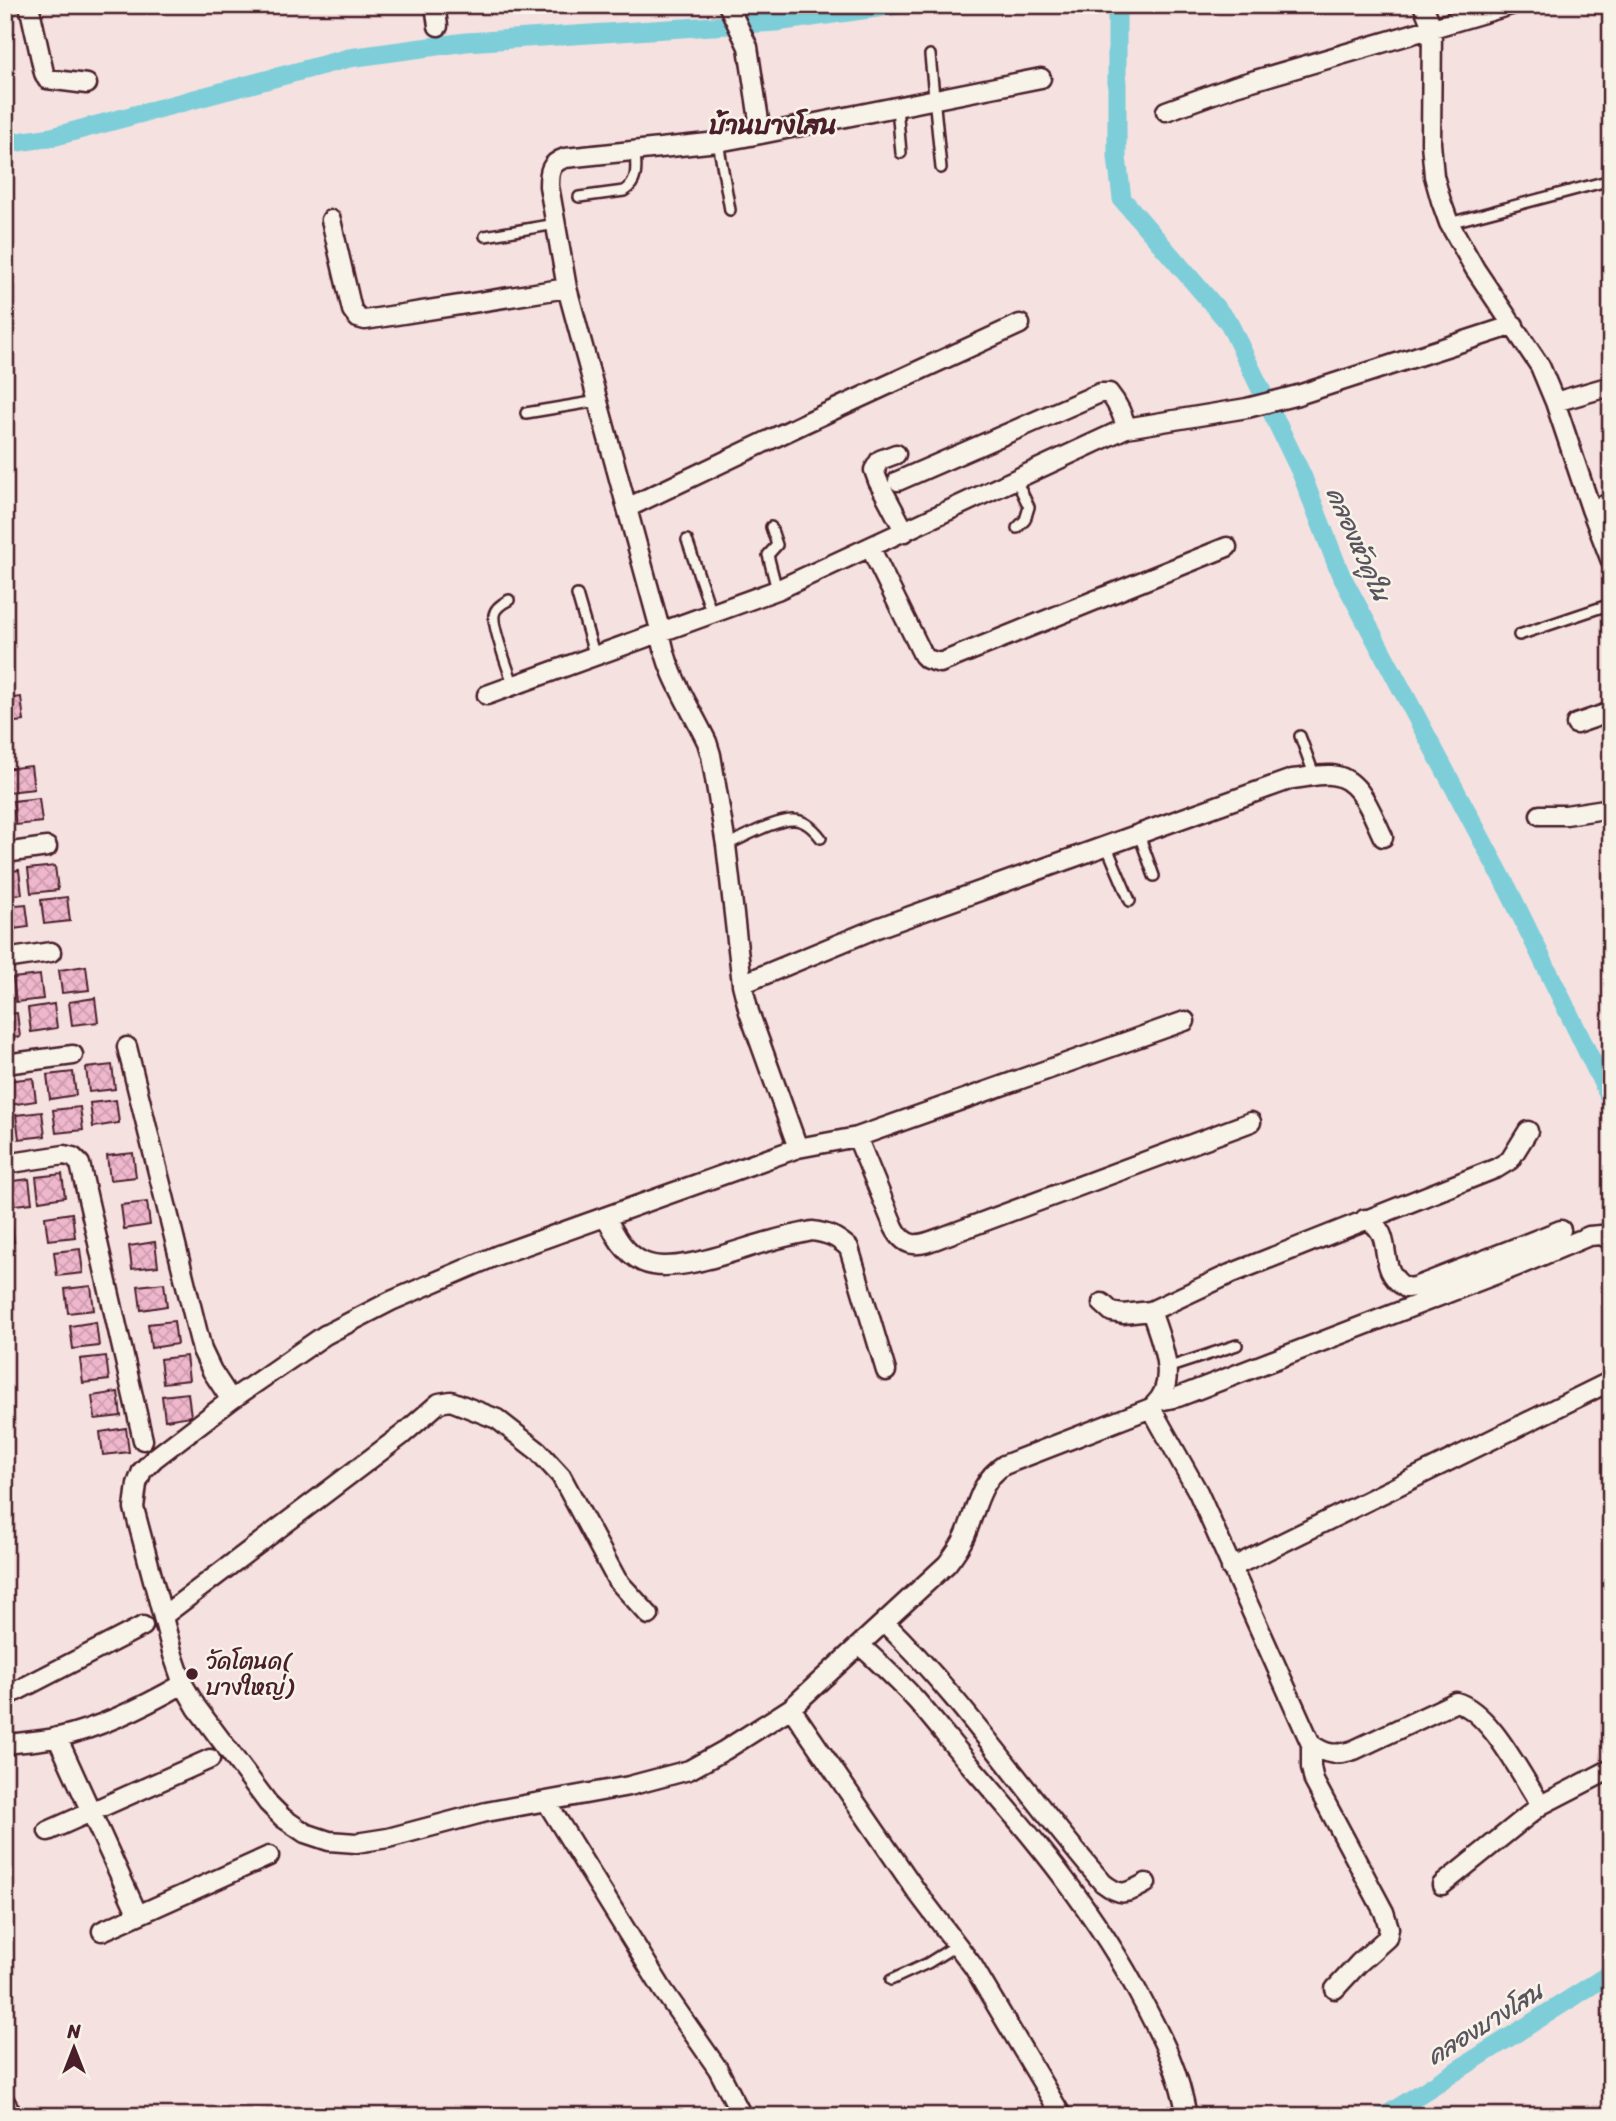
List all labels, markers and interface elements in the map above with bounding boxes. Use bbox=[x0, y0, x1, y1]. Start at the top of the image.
district label: บ้านบางโสน bbox=[708, 102, 837, 148]
water label: คลองหัวคูใน bbox=[1314, 480, 1403, 611]
place label: วัดโตนด( บางใหญ่) bbox=[206, 1641, 295, 1708]
marker: วัดโตนด( บางใหญ่) bbox=[184, 1666, 200, 1682]
water label: คลองบางโสน bbox=[1418, 1970, 1554, 2077]
north arrow bbox=[38, 2012, 108, 2082]
text: N bbox=[66, 2015, 81, 2048]

